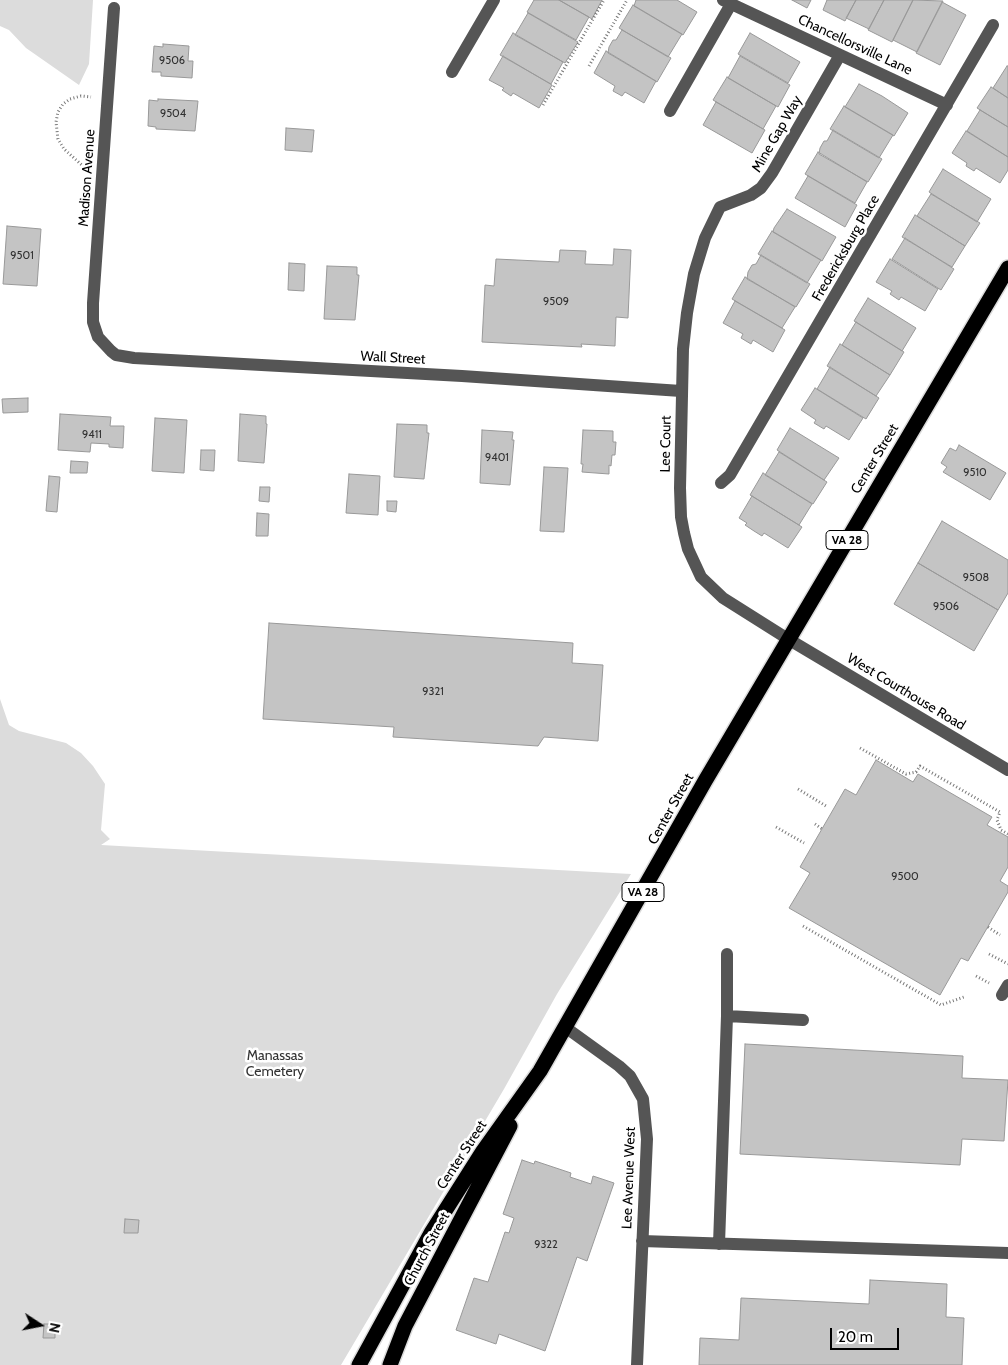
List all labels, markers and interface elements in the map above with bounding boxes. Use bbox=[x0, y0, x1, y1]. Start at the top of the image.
street label: Chancellorsville Lane bbox=[795, 11, 915, 79]
house number: 9506 bbox=[159, 54, 185, 68]
street label: Mine Gap Way bbox=[748, 93, 806, 175]
house number: 9504 bbox=[160, 107, 186, 121]
street label: Madison Avenue bbox=[75, 129, 99, 227]
street label: Fredericksburg Place bbox=[809, 192, 883, 304]
house number: 9501 bbox=[10, 249, 34, 263]
house number: 9509 bbox=[543, 295, 569, 309]
street label: Wall Street bbox=[360, 348, 426, 368]
street label: Lee Court bbox=[657, 415, 675, 473]
street label: Center Street bbox=[848, 421, 902, 497]
house number: 9411 bbox=[82, 428, 102, 442]
house number: 9401 bbox=[485, 451, 509, 465]
house number: 9510 bbox=[963, 466, 987, 480]
road number: VA 28 bbox=[826, 530, 868, 550]
house number: 9508 bbox=[963, 571, 989, 585]
house number: 9506 bbox=[933, 600, 959, 614]
street label: West Courthouse Road bbox=[844, 650, 968, 734]
house number: 9321 bbox=[422, 685, 444, 699]
street label: Center Street bbox=[645, 771, 697, 847]
house number: 9500 bbox=[891, 870, 919, 884]
road number: VA 28 bbox=[622, 882, 664, 902]
park label: Manassas Cemetery bbox=[246, 1048, 304, 1080]
street label: Center Street bbox=[434, 1117, 490, 1193]
street label: Lee Avenue West bbox=[619, 1127, 639, 1229]
street label: Church Street bbox=[401, 1209, 453, 1289]
house number: 9322 bbox=[534, 1238, 558, 1252]
north arrow bbox=[15, 1300, 65, 1350]
scale bar bbox=[833, 1318, 902, 1350]
text: N bbox=[45, 1321, 65, 1334]
text: 20 m bbox=[838, 1328, 873, 1346]

